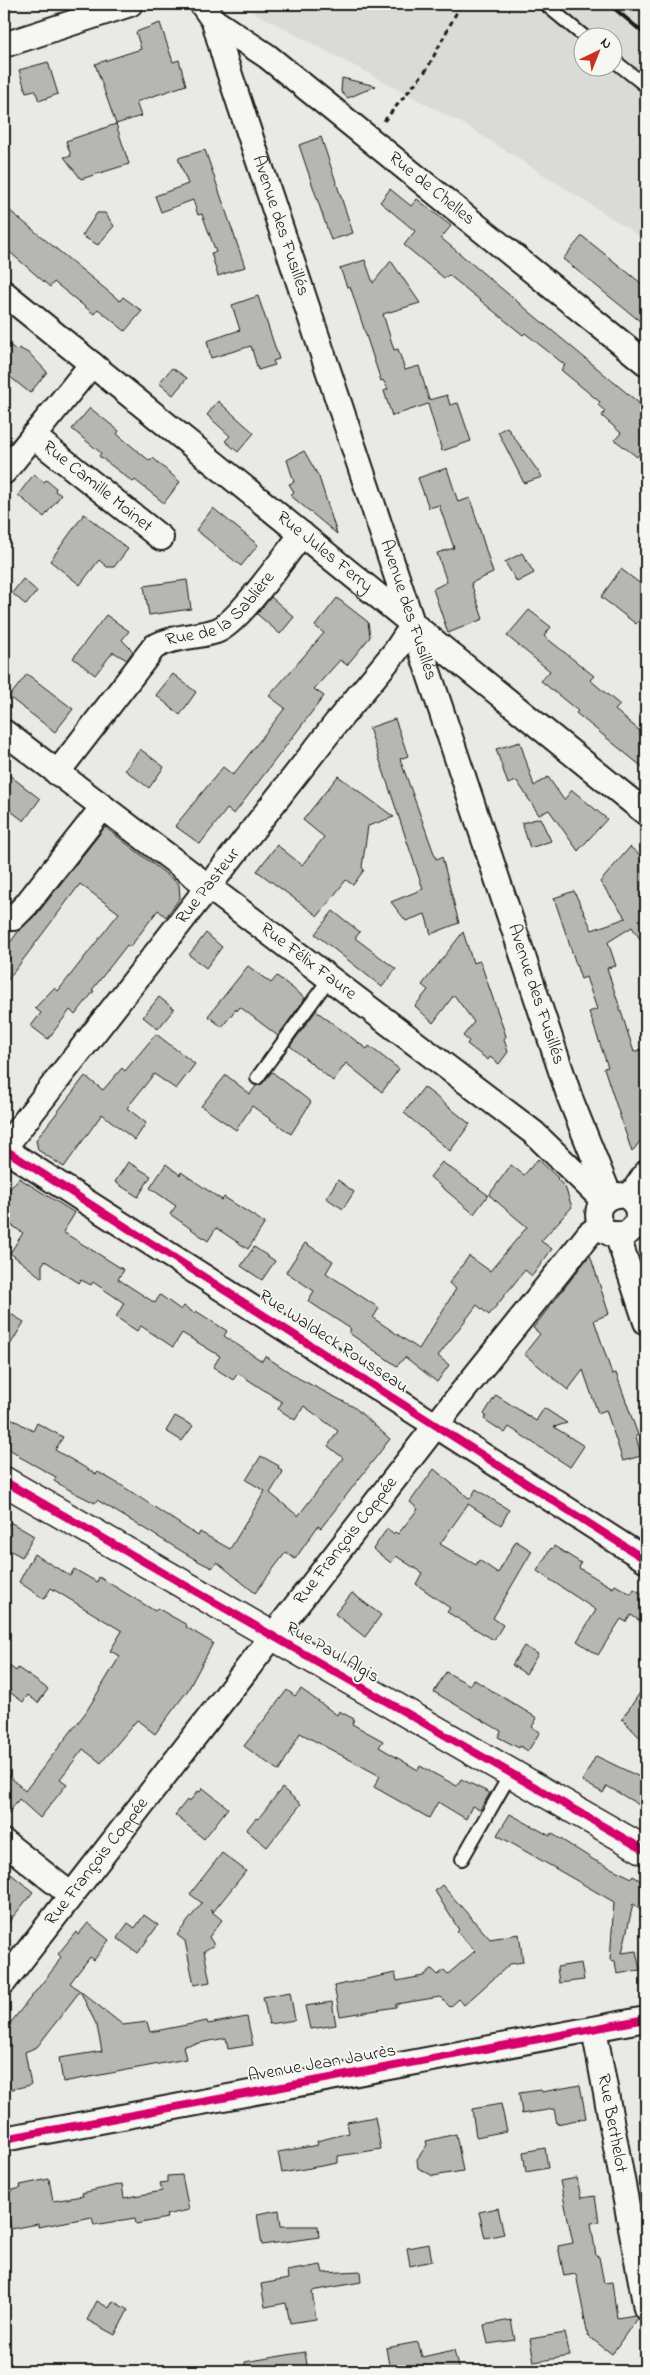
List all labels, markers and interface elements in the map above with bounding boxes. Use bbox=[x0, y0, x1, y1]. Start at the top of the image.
north arrow bbox=[572, 28, 622, 78]
text: N bbox=[595, 33, 616, 54]
street label: Rue de Chelles bbox=[382, 146, 480, 232]
street label: Avenue des Fusillés bbox=[245, 152, 316, 299]
street label: Rue Camille Moinet bbox=[36, 435, 158, 539]
street label: Rue Jules Ferry bbox=[270, 505, 378, 599]
street label: Avenue des Fusillés bbox=[372, 536, 443, 684]
street label: Rue de la Sablière bbox=[163, 565, 282, 654]
street label: Rue Pasteur bbox=[170, 842, 247, 930]
street label: Rue Félix Faure bbox=[254, 917, 362, 1008]
street label: Avenue des Fusillés bbox=[500, 921, 571, 1068]
street label: Rue Waldeck Rousseau bbox=[253, 1284, 413, 1400]
street label: Rue François Coppée bbox=[288, 1471, 405, 1611]
street label: Rue Paul Algis bbox=[280, 1616, 384, 1691]
street label: Rue François Coppée bbox=[39, 1791, 156, 1932]
street label: Avenue Jean Jaurès bbox=[246, 2038, 398, 2090]
street label: Rue Berthelot bbox=[590, 2072, 634, 2175]

